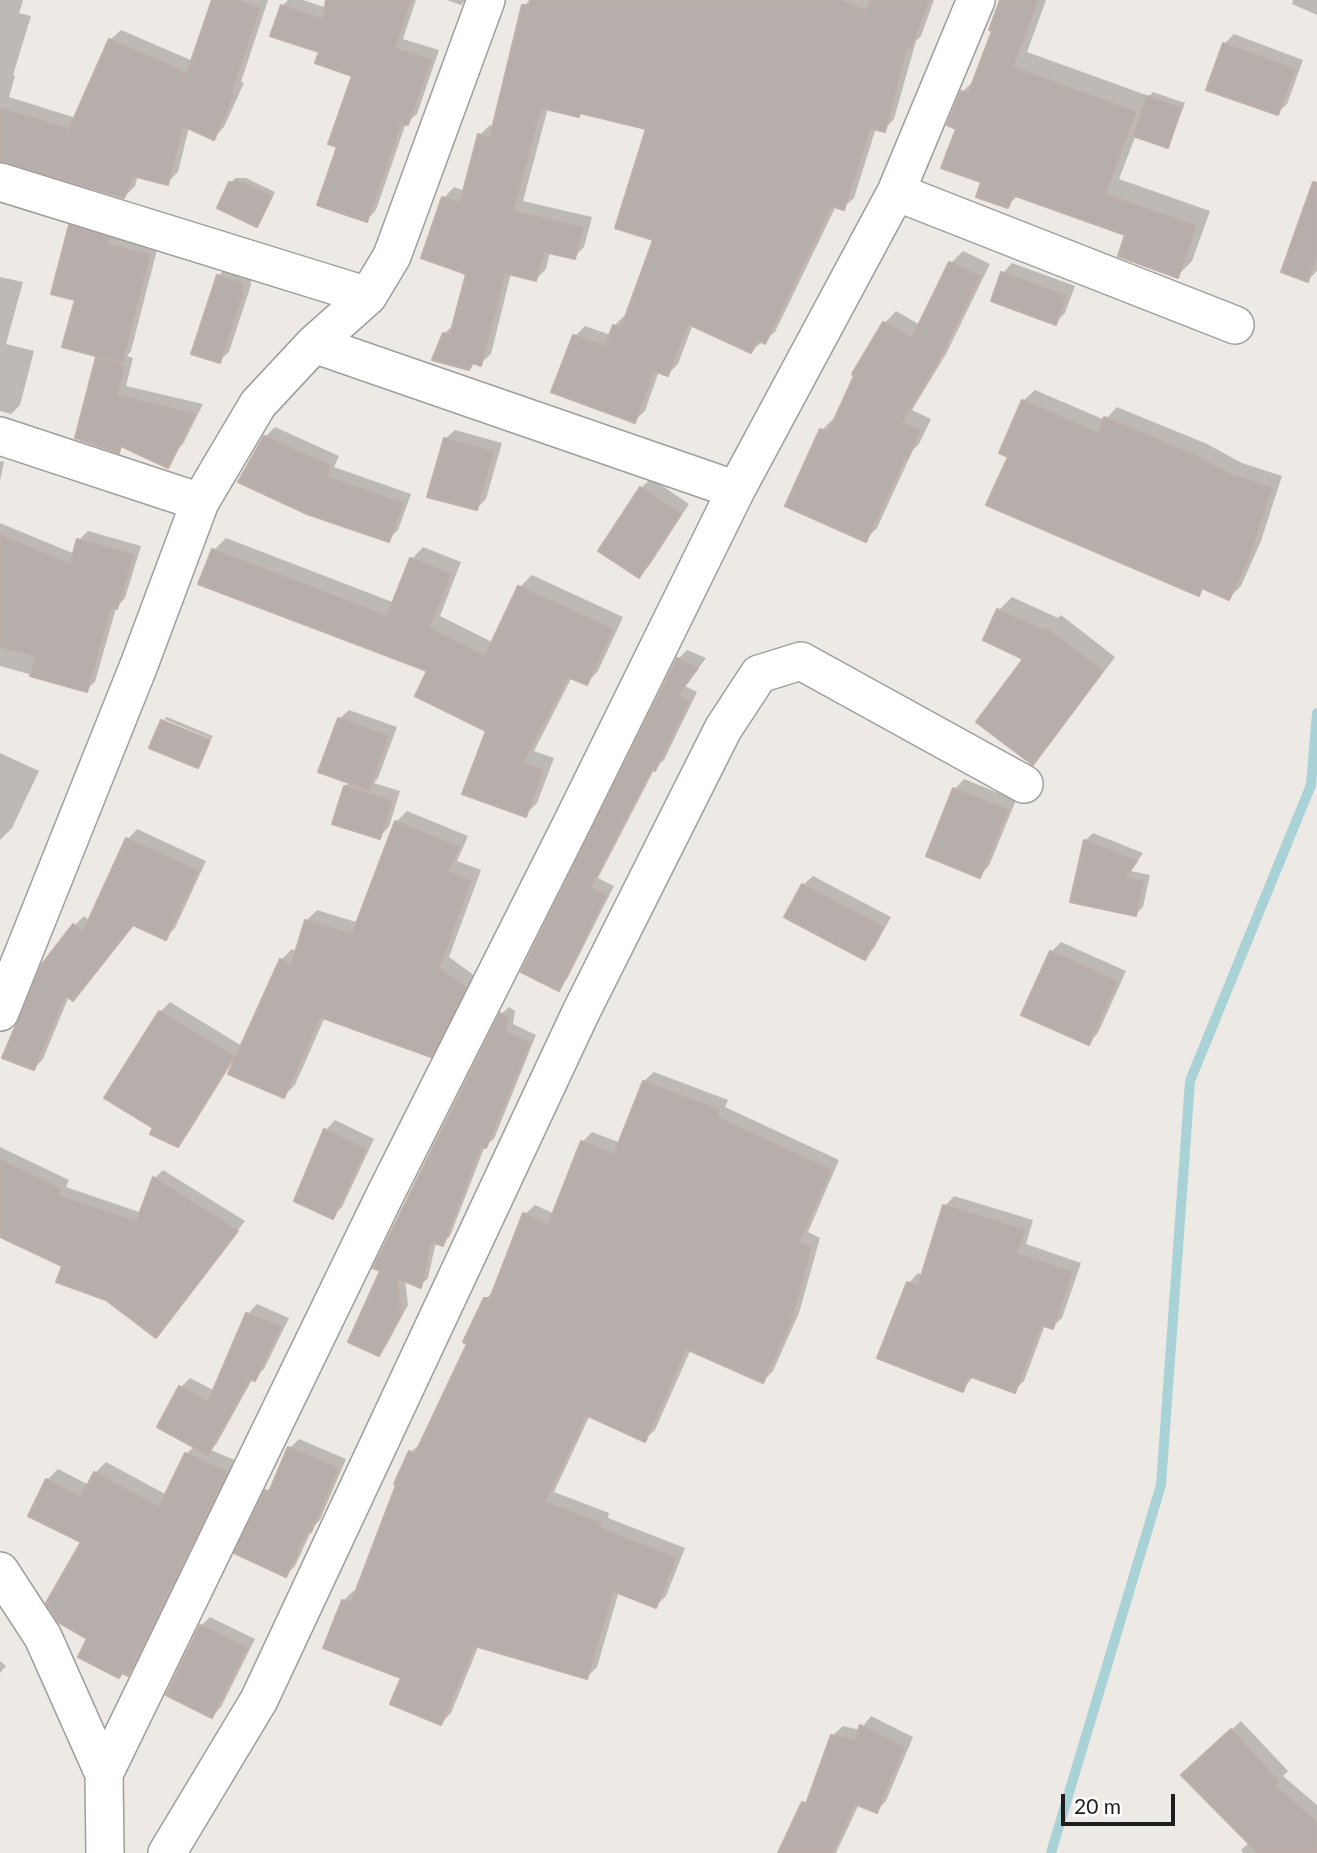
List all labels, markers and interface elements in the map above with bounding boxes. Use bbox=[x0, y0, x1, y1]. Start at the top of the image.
scale bar bbox=[1065, 1780, 1179, 1824]
text: 20 m bbox=[1074, 1793, 1121, 1818]

